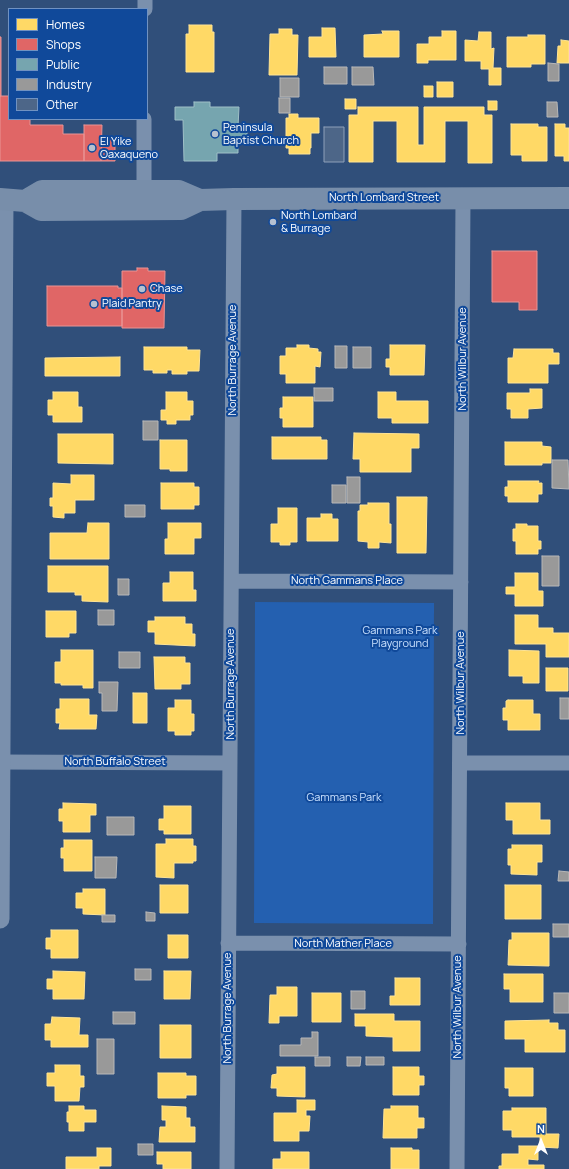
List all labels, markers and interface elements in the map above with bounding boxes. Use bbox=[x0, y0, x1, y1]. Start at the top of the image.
legend bbox=[8, 8, 148, 120]
text: Homes bbox=[46, 16, 85, 33]
text: Shops bbox=[46, 36, 81, 53]
text: Public bbox=[46, 56, 80, 73]
text: Industry bbox=[46, 76, 92, 93]
text: Other bbox=[46, 96, 78, 113]
place label: Peninsula Baptist Church bbox=[223, 121, 299, 147]
marker: Peninsula Baptist Church bbox=[210, 129, 220, 139]
place label: El Yike Oaxaqueno bbox=[100, 135, 158, 161]
marker: El Yike Oaxaqueno bbox=[87, 143, 97, 153]
street label: North Lombard Street bbox=[329, 191, 439, 205]
place label: North Lombard & Burrage bbox=[281, 209, 357, 235]
marker: North Lombard & Burrage bbox=[268, 217, 278, 227]
place label: Chase bbox=[150, 282, 183, 296]
marker: Chase bbox=[137, 284, 147, 294]
place label: Plaid Pantry bbox=[102, 297, 162, 311]
marker: Plaid Pantry bbox=[89, 299, 99, 309]
street label: North Burrage Avenue bbox=[226, 304, 240, 416]
street label: North Wilbur Avenue bbox=[456, 307, 470, 411]
street label: North Gammans Place bbox=[291, 574, 403, 588]
park label: Gammans Park Playground bbox=[362, 624, 438, 650]
street label: North Burrage Avenue bbox=[224, 628, 238, 740]
street label: North Wilbur Avenue bbox=[454, 631, 468, 735]
street label: North Buffalo Street bbox=[64, 755, 166, 769]
park label: Gammans Park bbox=[306, 791, 382, 805]
street label: North Mather Place bbox=[294, 937, 392, 951]
street label: North Burrage Avenue bbox=[221, 952, 235, 1064]
street label: North Wilbur Avenue bbox=[451, 955, 465, 1059]
north arrow bbox=[521, 1121, 561, 1161]
text: N bbox=[537, 1121, 545, 1136]

